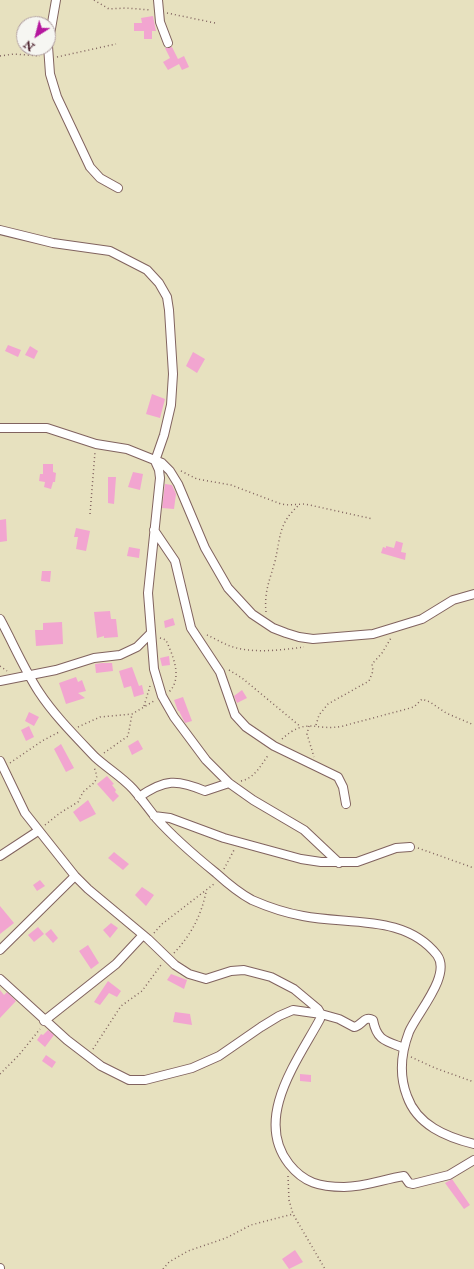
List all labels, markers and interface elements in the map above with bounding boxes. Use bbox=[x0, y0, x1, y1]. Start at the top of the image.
north arrow bbox=[16, 16, 56, 56]
text: N bbox=[21, 37, 37, 53]

